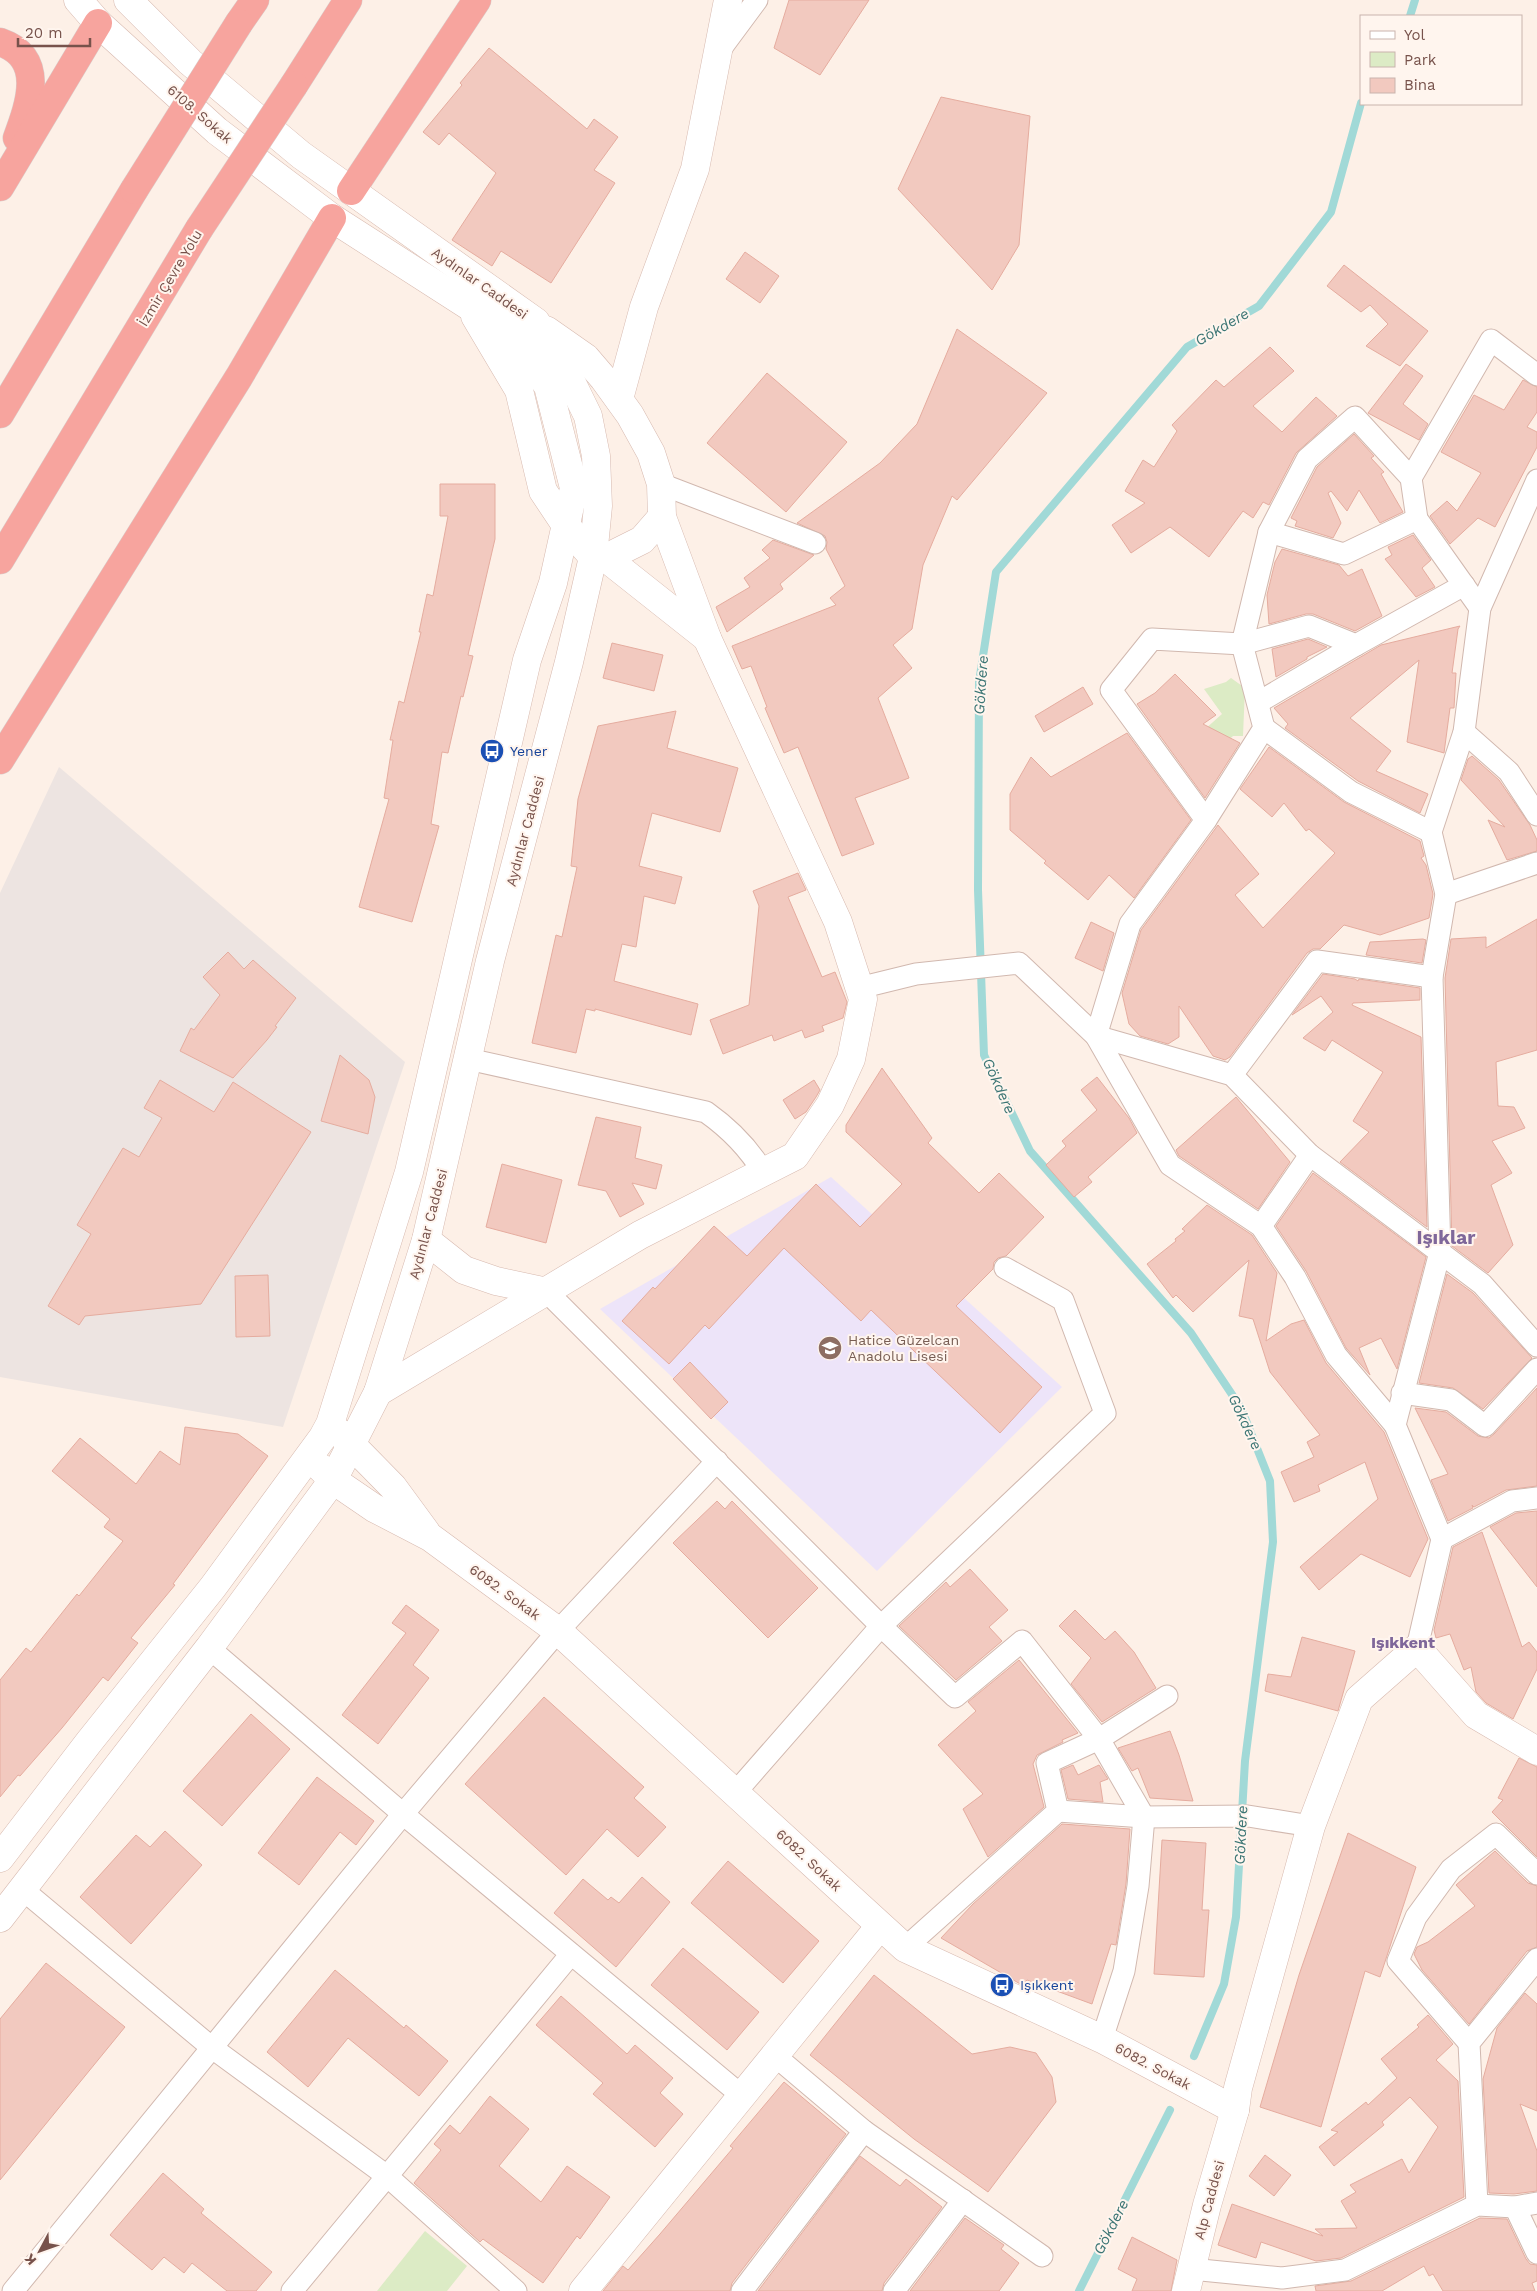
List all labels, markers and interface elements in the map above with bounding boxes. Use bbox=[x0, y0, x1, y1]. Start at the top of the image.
scale bar bbox=[18, 15, 90, 47]
legend bbox=[1360, 15, 1522, 105]
text: 20 m bbox=[25, 24, 63, 42]
text: Yol bbox=[1404, 26, 1426, 44]
text: Park bbox=[1404, 51, 1437, 69]
text: Bina bbox=[1404, 76, 1436, 94]
street label: 6108. Sokak bbox=[164, 81, 236, 147]
street label: İzmir Çevre Yolu bbox=[135, 227, 205, 329]
street label: Aydınlar Caddesi bbox=[429, 244, 531, 322]
water label: Gökdere bbox=[1192, 304, 1252, 350]
water label: Gökdere bbox=[970, 655, 992, 715]
bus stop icon: Yener bbox=[479, 738, 505, 764]
place label: Yener bbox=[510, 743, 548, 759]
street label: Aydınlar Caddesi bbox=[503, 774, 547, 888]
water label: Gökdere bbox=[979, 1055, 1019, 1117]
street label: Aydınlar Caddesi bbox=[406, 1167, 450, 1281]
district label: Işıklar bbox=[1417, 1226, 1476, 1249]
place label: Hatice Güzelcan Anadolu Lisesi bbox=[848, 1332, 959, 1364]
school or university icon: Hatice Güzelcan Anadolu Lisesi bbox=[817, 1335, 843, 1361]
water label: Gökdere bbox=[1224, 1391, 1266, 1453]
street label: 6082. Sokak bbox=[467, 1561, 544, 1623]
district label: Işıkkent bbox=[1371, 1633, 1435, 1652]
water label: Gökdere bbox=[1230, 1805, 1252, 1865]
street label: 6082. Sokak bbox=[773, 1826, 845, 1894]
bus stop icon: Işıkkent bbox=[989, 1972, 1015, 1998]
place label: Işıkkent bbox=[1020, 1977, 1073, 1993]
street label: 6082. Sokak bbox=[1112, 2039, 1194, 2093]
street label: Alp Caddesi bbox=[1191, 2159, 1227, 2241]
water label: Gökdere bbox=[1090, 2196, 1132, 2258]
north arrow bbox=[15, 2226, 65, 2276]
text: K bbox=[21, 2250, 39, 2268]

